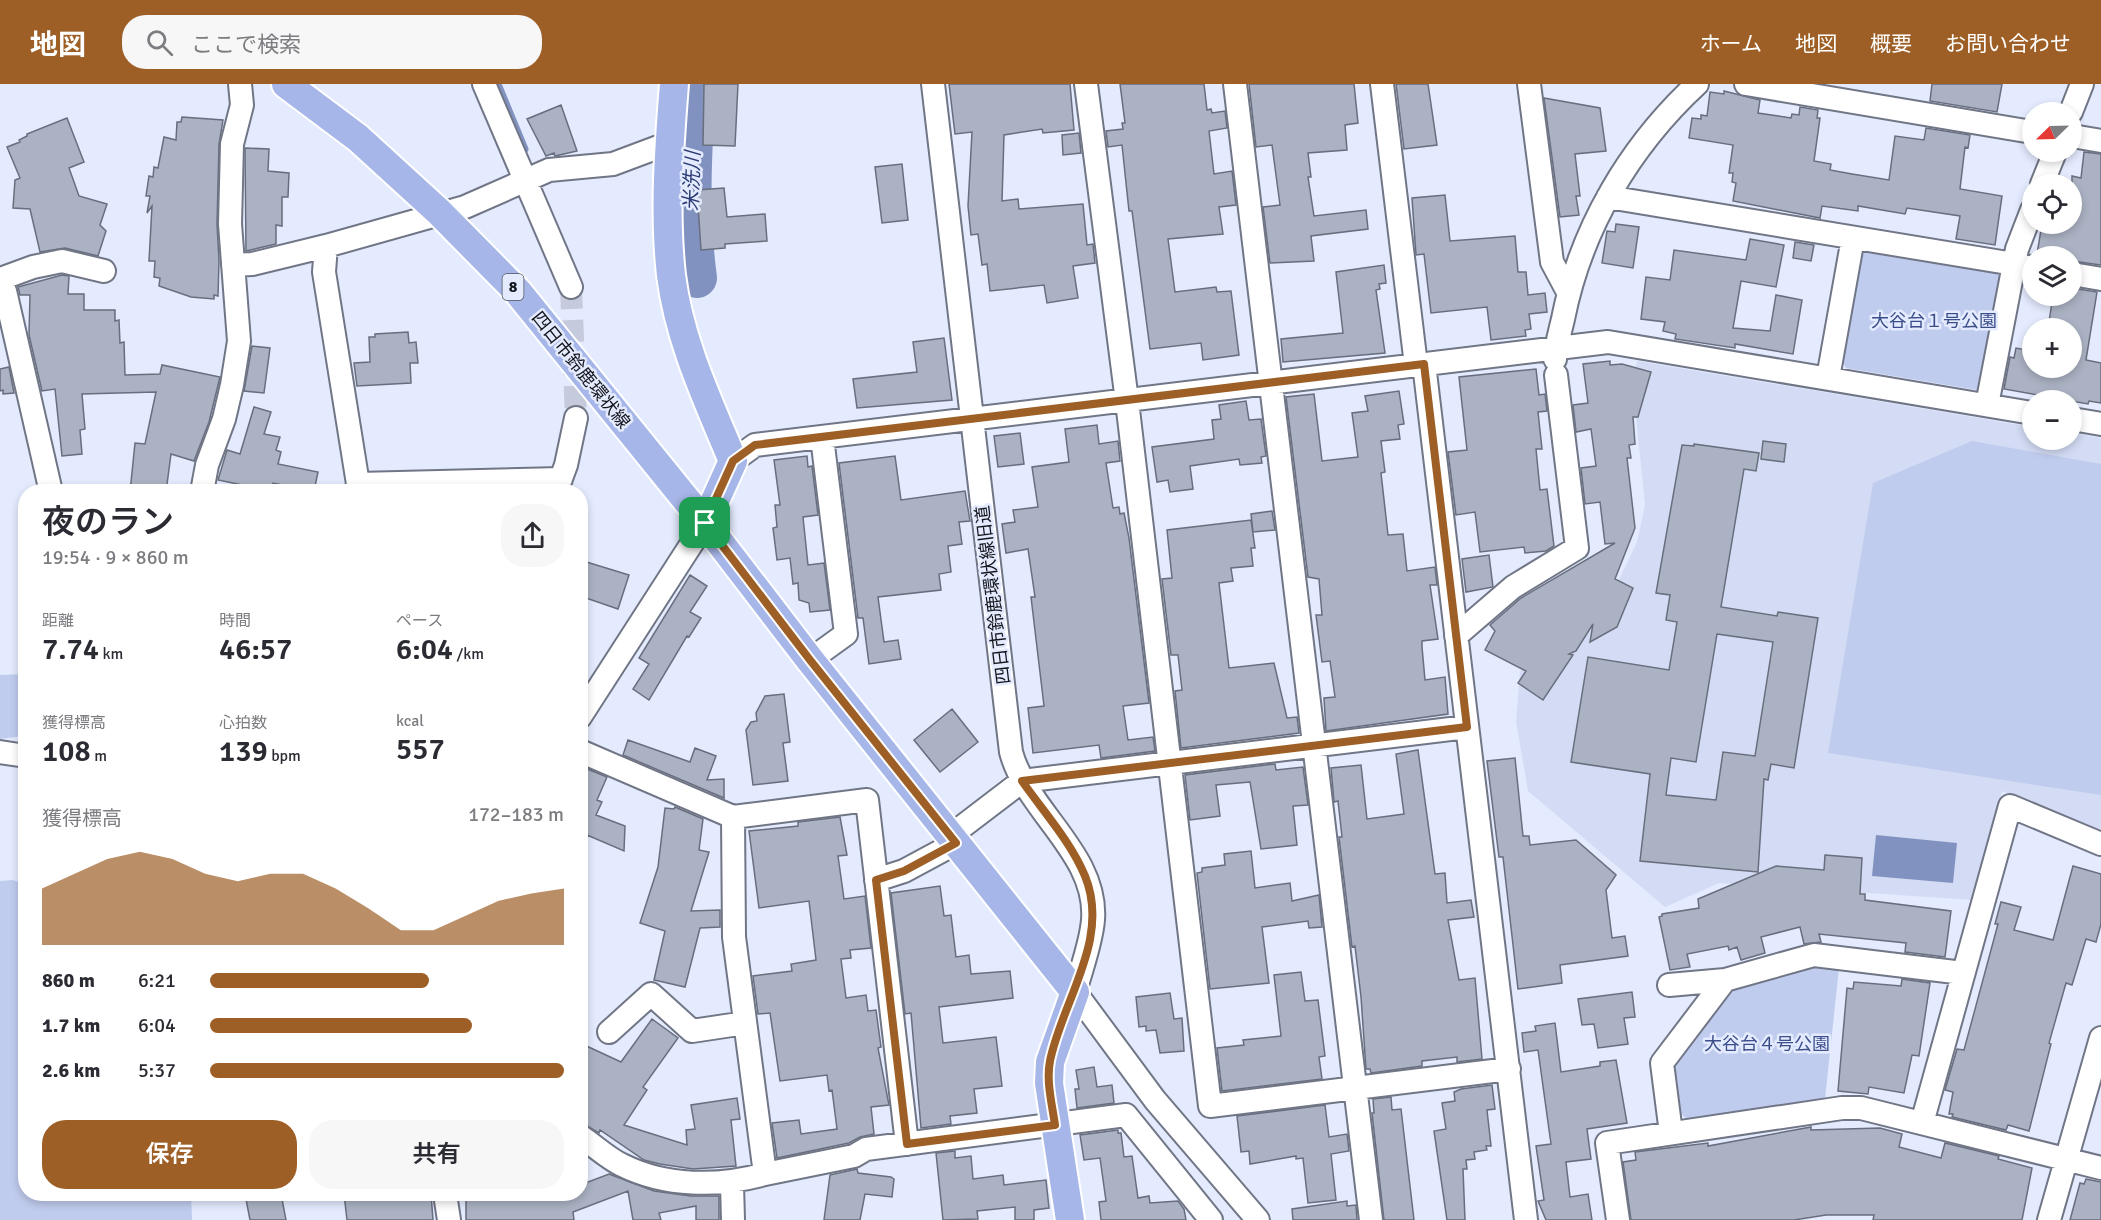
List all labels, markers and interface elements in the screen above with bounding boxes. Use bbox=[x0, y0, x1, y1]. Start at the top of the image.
search box bbox=[122, 15, 542, 69]
icon: search bbox=[143, 26, 176, 59]
text: 地図 bbox=[30, 28, 86, 62]
text: ここで検索 bbox=[191, 31, 301, 58]
text: ホーム bbox=[1700, 31, 1762, 57]
text: 地図 bbox=[1795, 31, 1837, 57]
text: 概要 bbox=[1870, 31, 1912, 57]
text: お問い合わせ bbox=[1945, 31, 2071, 57]
north arrow bbox=[2022, 102, 2082, 162]
map controls bbox=[2022, 102, 2082, 450]
water label: 米洗川 bbox=[678, 149, 706, 211]
button: locate bbox=[2022, 174, 2082, 234]
button: layers bbox=[2022, 246, 2082, 306]
road number: 8 bbox=[502, 274, 524, 300]
street label: 四日市鈴鹿環状線 bbox=[527, 307, 635, 433]
park label: 大谷台１号公園 bbox=[1871, 310, 1997, 332]
button: + bbox=[2022, 318, 2082, 378]
button: − bbox=[2022, 390, 2082, 450]
pin bbox=[679, 497, 730, 548]
text: 夜のラン bbox=[42, 502, 174, 543]
button: share bbox=[501, 504, 564, 567]
street label: 四日市鈴鹿環状線旧道 bbox=[971, 504, 1015, 686]
icon: arrive bbox=[688, 506, 721, 539]
text: 19:54 · 9 × 860 m bbox=[42, 545, 189, 570]
text: 距離 bbox=[42, 611, 74, 631]
text: 時間 bbox=[219, 611, 251, 631]
text: ペース bbox=[396, 611, 443, 631]
text: 7.74 bbox=[42, 631, 99, 668]
text: 46:57 bbox=[219, 631, 292, 668]
text: 6:04 bbox=[396, 631, 453, 668]
text: km bbox=[99, 644, 123, 664]
text: /km bbox=[453, 644, 484, 664]
text: kcal bbox=[396, 711, 424, 731]
text: 獲得標高 bbox=[42, 713, 106, 733]
text: 心拍数 bbox=[219, 713, 267, 733]
text: 557 bbox=[396, 731, 445, 768]
text: 108 bbox=[42, 733, 91, 770]
text: 139 bbox=[219, 733, 268, 770]
text: m bbox=[91, 746, 107, 766]
text: bpm bbox=[268, 746, 301, 766]
text: 172–183 m bbox=[468, 802, 564, 827]
text: 獲得標高 bbox=[42, 806, 122, 831]
text: 860 m bbox=[42, 968, 95, 993]
text: 6:21 bbox=[138, 968, 176, 993]
text: 1.7 km bbox=[42, 1013, 100, 1038]
text: 6:04 bbox=[138, 1013, 176, 1038]
park label: 大谷台４号公園 bbox=[1704, 1033, 1830, 1055]
text: 2.6 km bbox=[42, 1058, 100, 1083]
text: 5:37 bbox=[138, 1058, 176, 1083]
button: 保存 bbox=[42, 1120, 297, 1189]
button: 共有 bbox=[309, 1120, 564, 1189]

